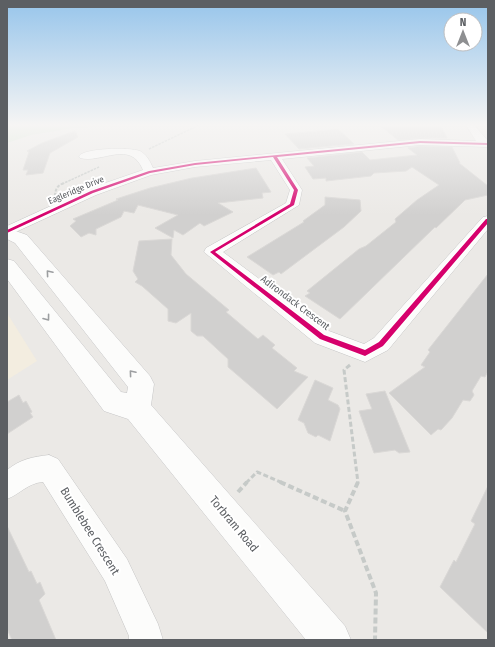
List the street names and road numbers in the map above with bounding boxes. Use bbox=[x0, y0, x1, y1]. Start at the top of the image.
street label: Eagleridge Drive bbox=[47, 174, 106, 206]
street label: Adirondack Crescent bbox=[258, 273, 332, 333]
street label: Bumblebee Crescent bbox=[57, 485, 123, 577]
street label: Torbram Road bbox=[207, 493, 261, 555]

